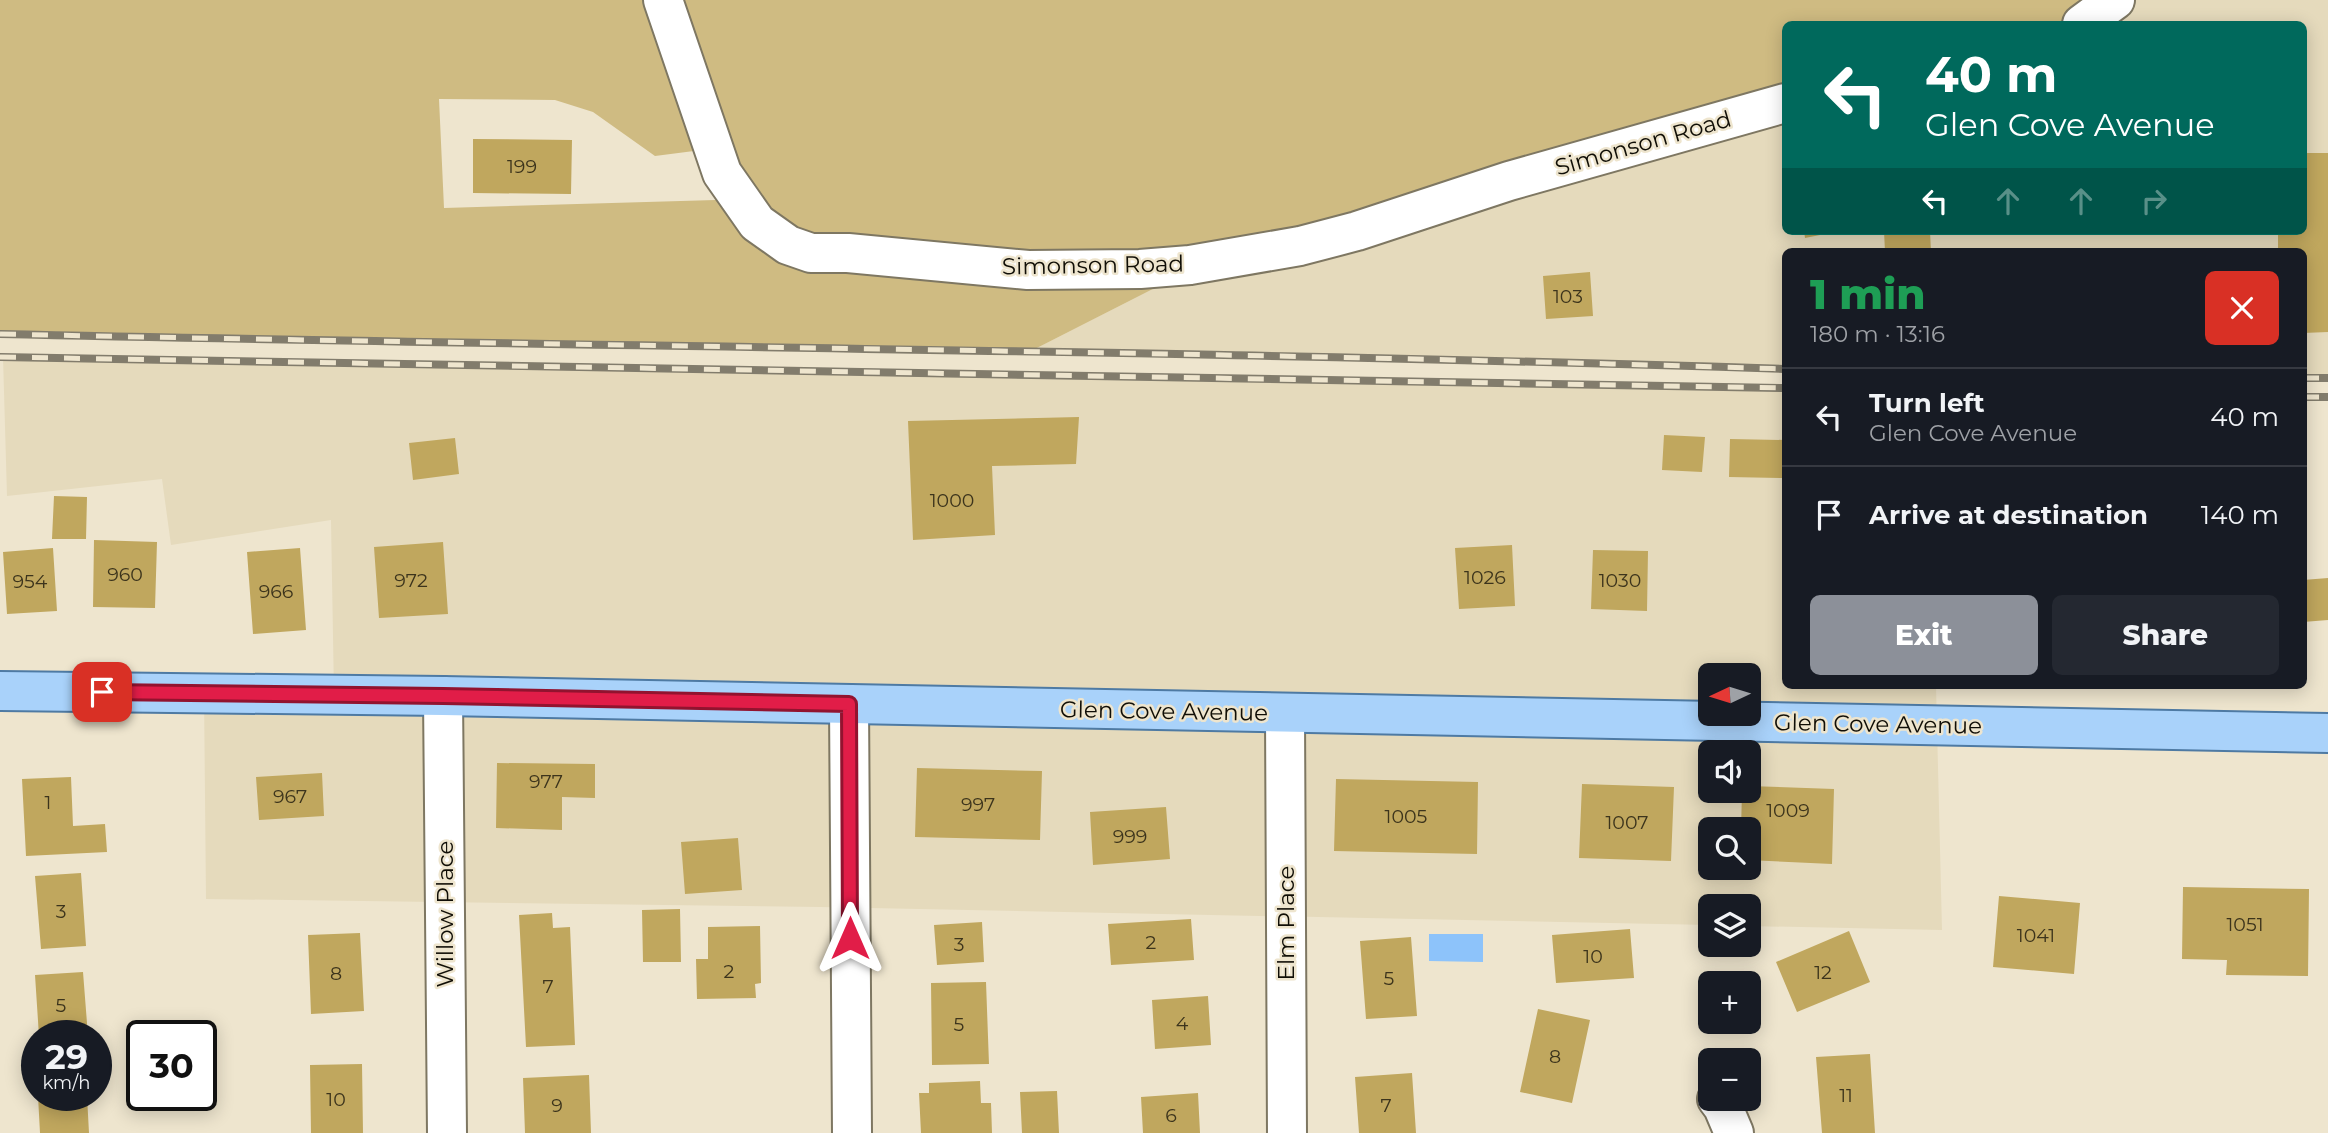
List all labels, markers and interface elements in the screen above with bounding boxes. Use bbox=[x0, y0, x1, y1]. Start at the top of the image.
text: 40 m bbox=[1925, 45, 2057, 104]
icon: left bbox=[1810, 49, 1901, 140]
street label: Simonson Road bbox=[1552, 104, 1734, 182]
text: Glen Cove Avenue bbox=[1925, 105, 2215, 144]
house number: 199 bbox=[507, 155, 537, 178]
icon: left bbox=[1916, 182, 1954, 220]
icon: ahead bbox=[1989, 182, 2027, 220]
icon: ahead bbox=[2062, 182, 2100, 220]
icon: right bbox=[2135, 182, 2173, 220]
street label: Simonson Road bbox=[1002, 249, 1184, 281]
text: 1 min bbox=[1810, 268, 1926, 320]
button: close bbox=[2205, 271, 2279, 345]
house number: 103 bbox=[1553, 285, 1583, 308]
text: 180 m · 13:16 bbox=[1810, 320, 1945, 348]
text: Turn left bbox=[1869, 387, 1985, 419]
icon: left bbox=[1810, 398, 1848, 436]
text: 40 m bbox=[2210, 401, 2279, 433]
text: Glen Cove Avenue bbox=[1869, 419, 2077, 447]
house number: 1000 bbox=[930, 489, 974, 512]
icon: arrive bbox=[1810, 496, 1848, 534]
text: Arrive at destination bbox=[1869, 499, 2148, 531]
text: 140 m bbox=[2201, 499, 2279, 531]
house number: 960 bbox=[107, 563, 143, 586]
house number: 1026 bbox=[1464, 566, 1506, 589]
house number: 972 bbox=[394, 569, 428, 592]
house number: 1030 bbox=[1599, 569, 1641, 592]
house number: 954 bbox=[13, 570, 48, 593]
house number: 966 bbox=[259, 580, 293, 603]
button: Exit bbox=[1810, 595, 2038, 675]
button: Share bbox=[2052, 595, 2279, 675]
pin bbox=[72, 662, 132, 722]
north arrow bbox=[1698, 663, 1760, 726]
map controls bbox=[1698, 663, 1761, 1111]
icon: arrive bbox=[83, 673, 121, 711]
street label: Glen Cove Avenue bbox=[1060, 695, 1268, 727]
street label: Glen Cove Avenue bbox=[1774, 708, 1982, 740]
button: sound bbox=[1698, 740, 1761, 803]
house number: 977 bbox=[529, 770, 563, 793]
house number: 967 bbox=[273, 785, 307, 808]
house number: 1 bbox=[45, 791, 51, 814]
house number: 997 bbox=[961, 793, 995, 816]
house number: 1009 bbox=[1766, 799, 1810, 822]
house number: 1005 bbox=[1385, 805, 1428, 828]
house number: 1007 bbox=[1605, 811, 1649, 834]
button: search bbox=[1698, 817, 1761, 880]
house number: 999 bbox=[1113, 825, 1147, 848]
street label: Willow Place bbox=[431, 841, 459, 987]
street label: Elm Place bbox=[1272, 866, 1300, 980]
button: layers bbox=[1698, 894, 1761, 957]
house number: 3 bbox=[56, 900, 66, 923]
position arrow bbox=[813, 901, 887, 975]
house number: 1051 bbox=[2226, 913, 2264, 936]
house number: 1041 bbox=[2017, 924, 2055, 947]
house number: 2 bbox=[1146, 931, 1157, 954]
house number: 3 bbox=[954, 933, 964, 956]
house number: 10 bbox=[1583, 945, 1603, 968]
house number: 2 bbox=[724, 960, 735, 983]
house number: 12 bbox=[1814, 961, 1832, 984]
house number: 8 bbox=[330, 962, 342, 985]
house number: 5 bbox=[1384, 967, 1395, 990]
button: + bbox=[1698, 971, 1761, 1034]
house number: 7 bbox=[542, 975, 554, 998]
house number: 5 bbox=[56, 994, 67, 1017]
house number: 4 bbox=[1176, 1012, 1189, 1035]
house number: 5 bbox=[954, 1013, 965, 1036]
speed limit sign: 30 bbox=[126, 1020, 217, 1111]
text: 29 bbox=[45, 1035, 88, 1078]
house number: 8 bbox=[1549, 1045, 1561, 1068]
button: − bbox=[1698, 1048, 1761, 1111]
text: km/h bbox=[42, 1072, 91, 1094]
house number: 11 bbox=[1839, 1084, 1853, 1107]
house number: 10 bbox=[326, 1088, 346, 1111]
house number: 9 bbox=[551, 1094, 563, 1117]
house number: 7 bbox=[1380, 1094, 1392, 1117]
house number: 6 bbox=[1165, 1104, 1177, 1127]

